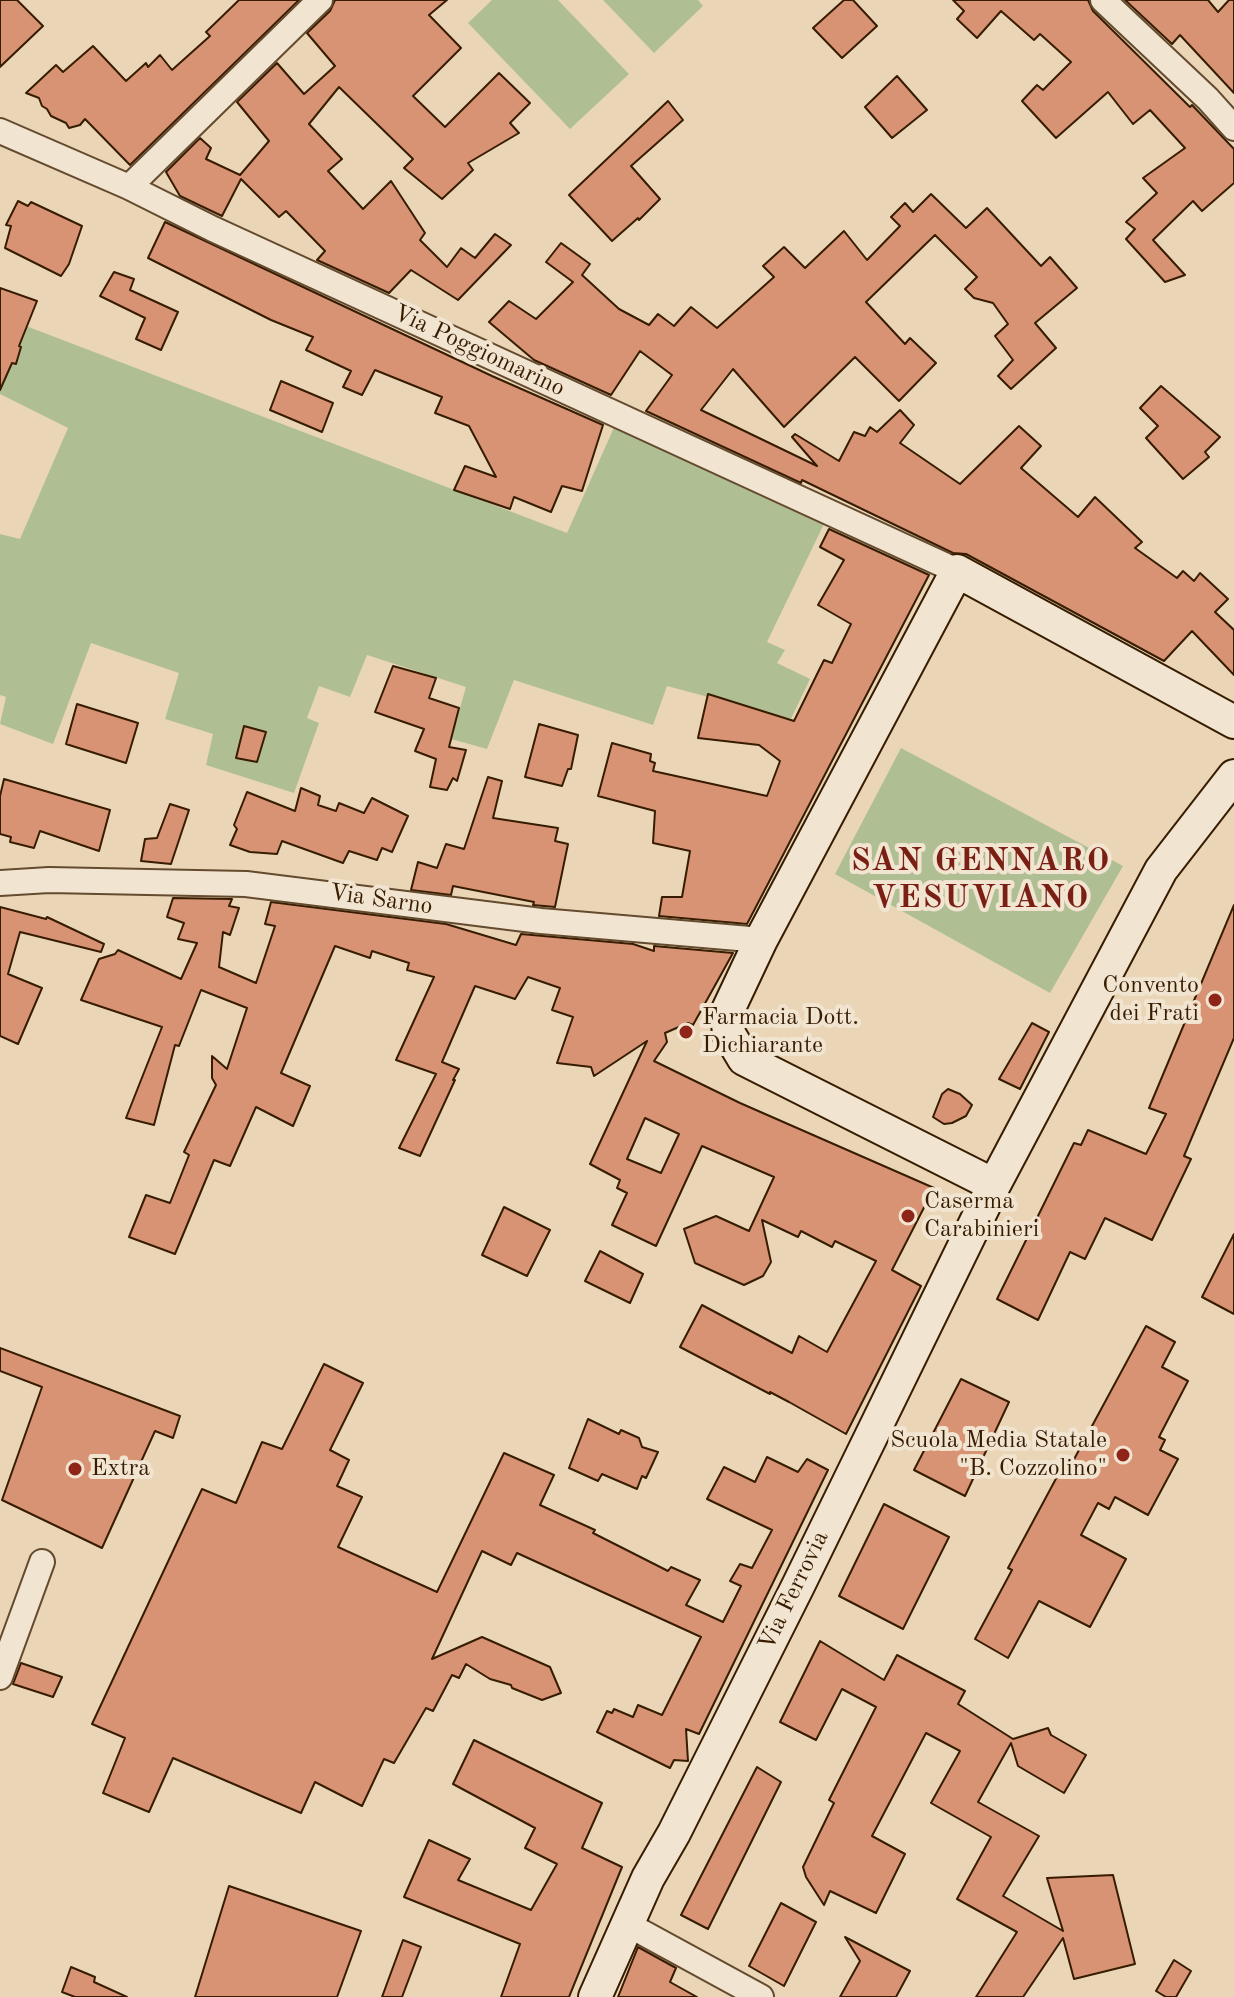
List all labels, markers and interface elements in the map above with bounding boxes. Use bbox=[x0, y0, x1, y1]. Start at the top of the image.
street label: Via Poggiomarino bbox=[389, 299, 569, 403]
district label: SAN GENNARO VESUVIANO bbox=[851, 843, 1111, 918]
street label: Via Sarno bbox=[328, 879, 434, 921]
place label: Convento dei Frati bbox=[1102, 972, 1199, 1028]
marker: Convento dei Frati bbox=[1206, 991, 1224, 1009]
place label: Farmacia Dott. Dichiarante bbox=[702, 1004, 859, 1060]
marker: Farmacia Dott. Dichiarante bbox=[677, 1023, 695, 1041]
place label: Caserma Carabinieri bbox=[924, 1188, 1039, 1244]
marker: Caserma Carabinieri bbox=[899, 1207, 917, 1225]
place label: Scuola Media Statale "B. Cozzolino" bbox=[890, 1427, 1107, 1483]
marker: Scuola Media Statale "B. Cozzolino" bbox=[1114, 1446, 1132, 1464]
place label: Extra bbox=[91, 1455, 150, 1483]
marker: Extra bbox=[66, 1460, 84, 1478]
street label: Via Ferrovia bbox=[753, 1526, 835, 1656]

